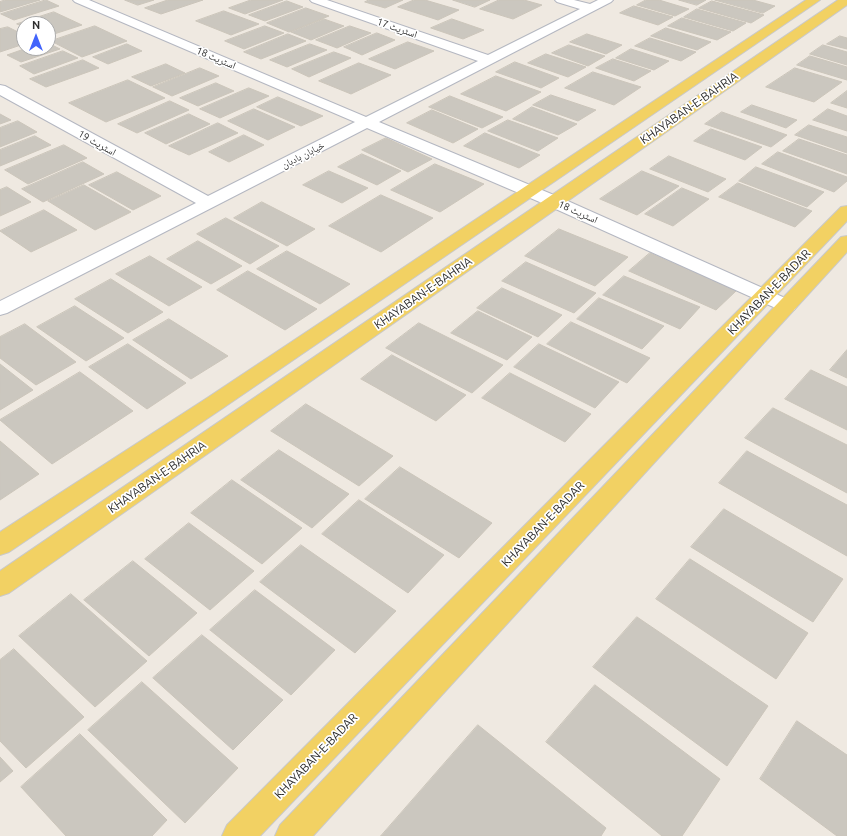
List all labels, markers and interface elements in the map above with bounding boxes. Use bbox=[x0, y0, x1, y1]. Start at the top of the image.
north arrow bbox=[16, 16, 56, 56]
street label: اسٹریٹ 17 bbox=[375, 16, 419, 40]
text: N bbox=[32, 19, 40, 31]
street label: اسٹریٹ 18 bbox=[194, 44, 238, 72]
street label: KHAYABAN-E-BAHRIA bbox=[637, 69, 741, 147]
street label: اسٹریٹ 19 bbox=[76, 128, 118, 158]
street label: خیابان بادبان bbox=[280, 139, 326, 171]
street label: اسٹریٹ 18 bbox=[556, 198, 600, 226]
street label: KHAYABAN-E-BADAR bbox=[725, 246, 813, 338]
street label: KHAYABAN-E-BAHRIA bbox=[371, 254, 475, 332]
street label: KHAYABAN-E-BAHRIA bbox=[105, 438, 209, 516]
street label: KHAYABAN-E-BADAR bbox=[499, 478, 587, 570]
street label: KHAYABAN-E-BADAR bbox=[272, 710, 360, 802]

